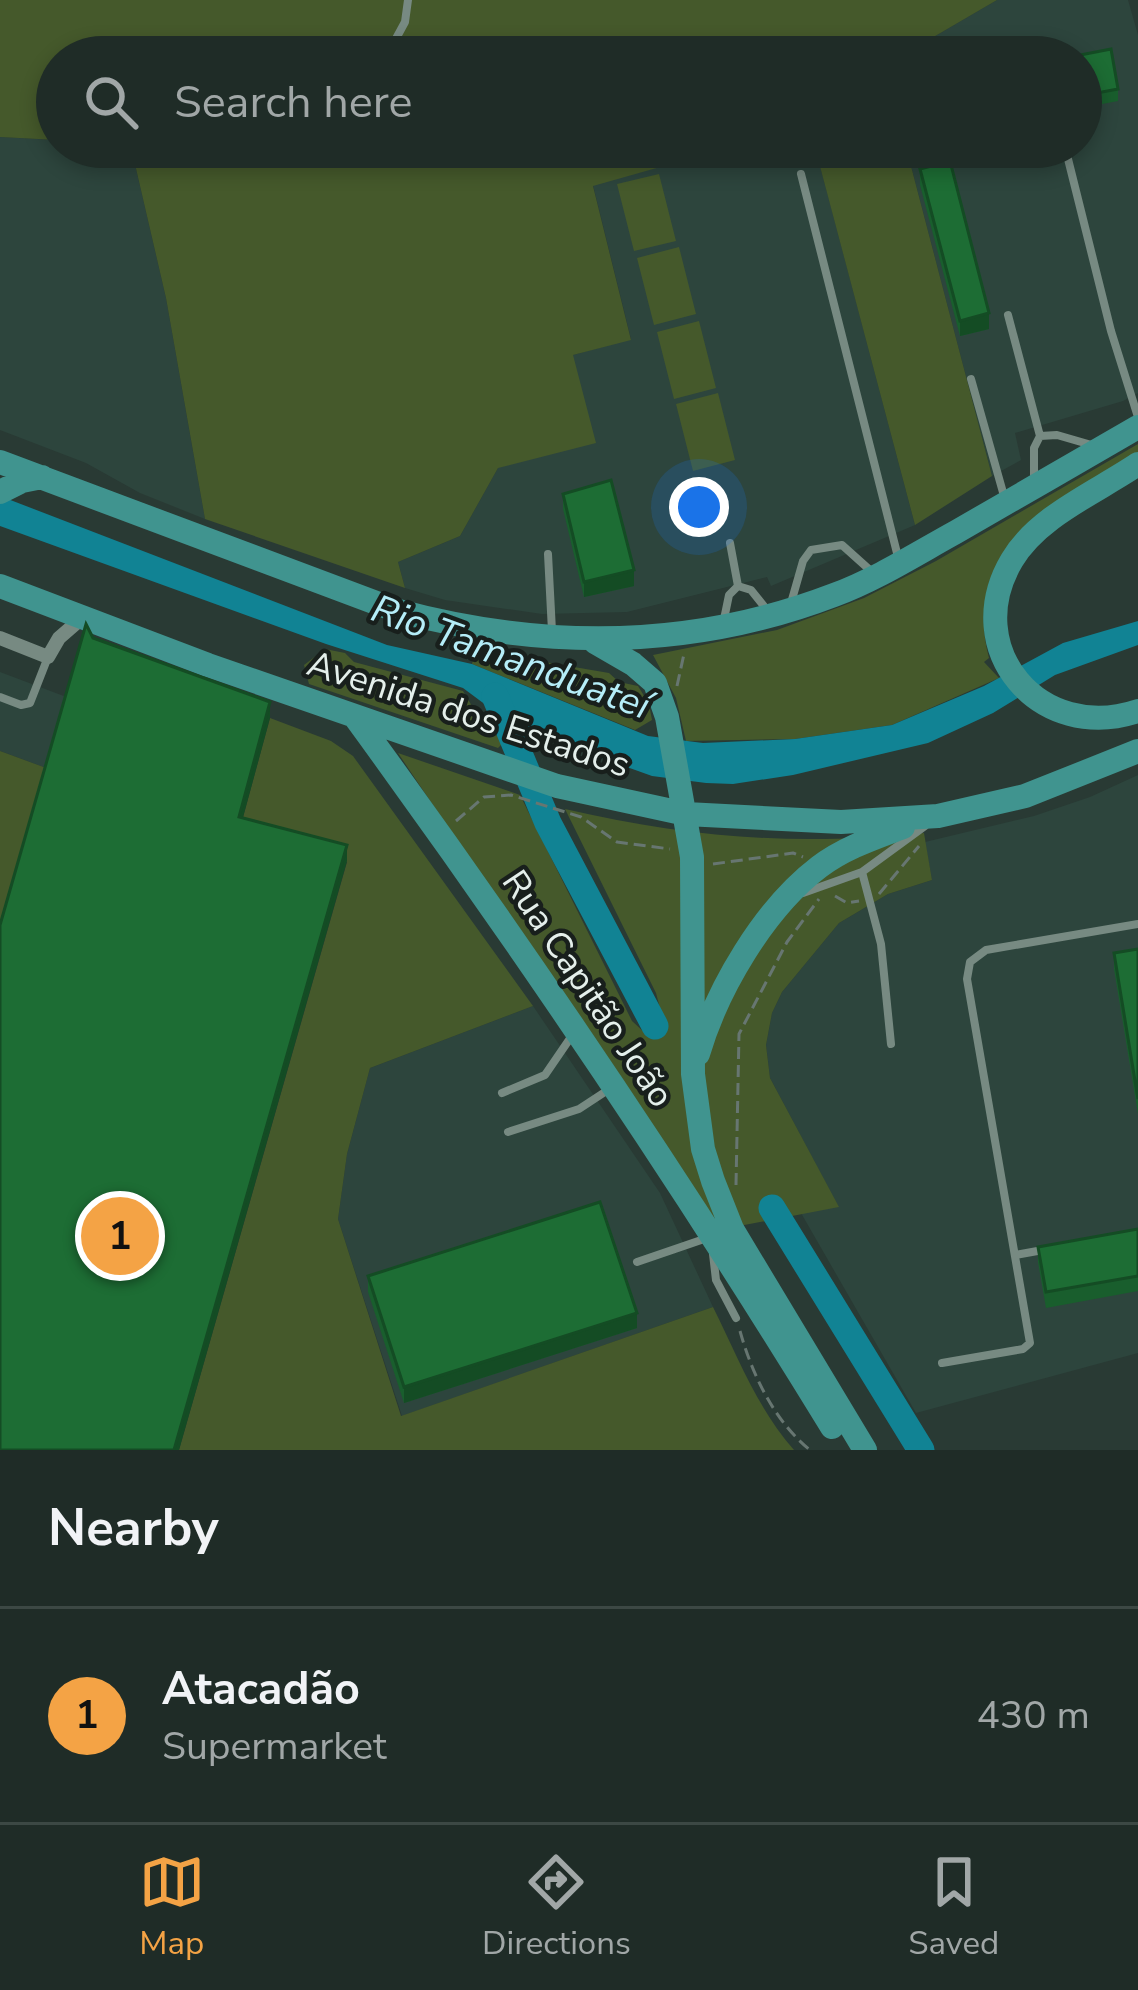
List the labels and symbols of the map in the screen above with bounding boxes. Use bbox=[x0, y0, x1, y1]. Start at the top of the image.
your location bbox=[669, 477, 729, 537]
water label: Rio Tamanduateí bbox=[364, 582, 662, 734]
street label: Avenida dos Estados bbox=[301, 639, 636, 790]
street label: Rua Capitão João bbox=[490, 861, 685, 1117]
pin: 1 bbox=[81, 1191, 159, 1281]

